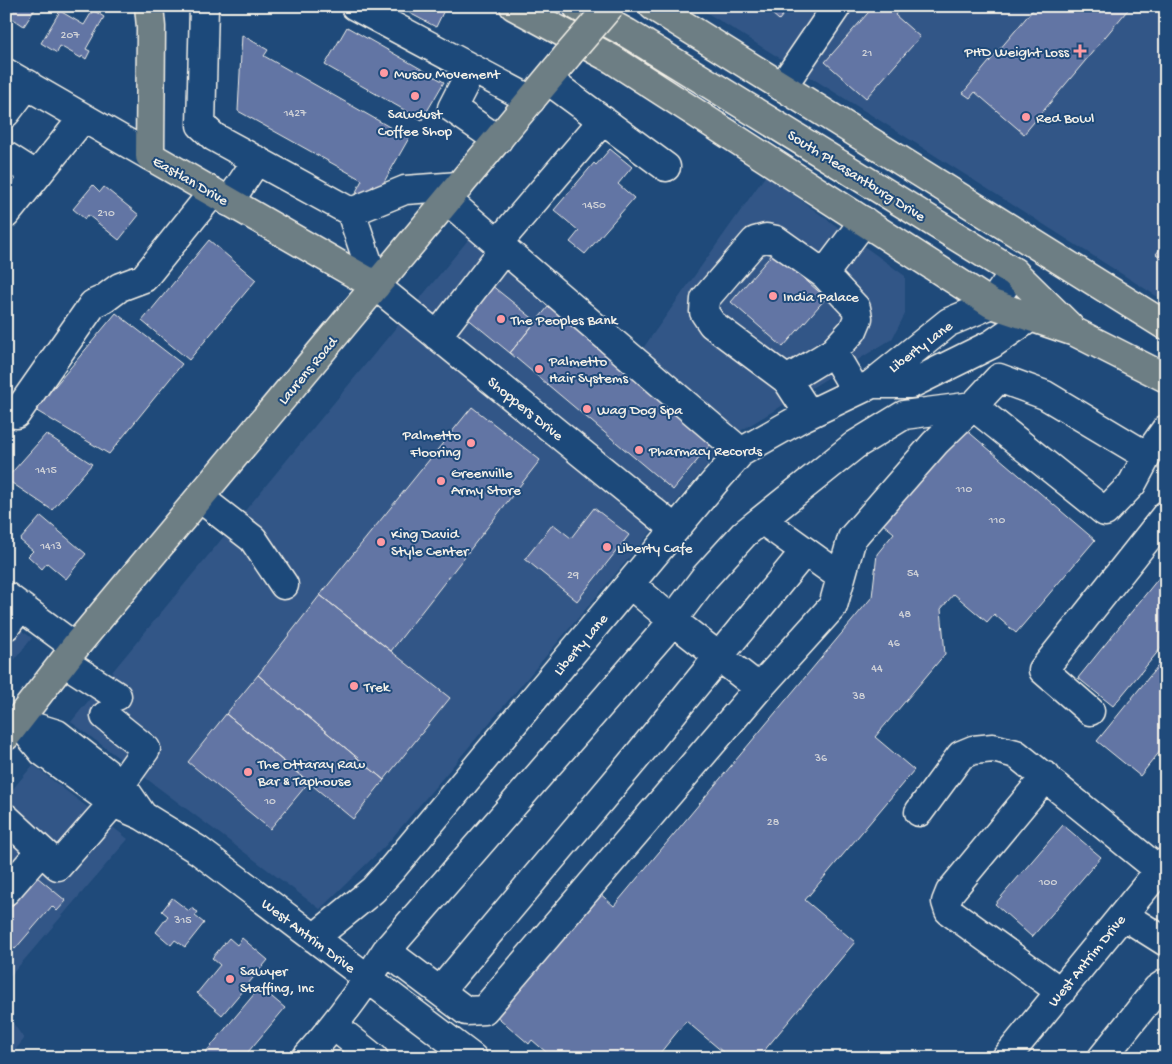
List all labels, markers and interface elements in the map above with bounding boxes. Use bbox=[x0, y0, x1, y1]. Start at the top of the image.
house number: 207 bbox=[61, 29, 80, 43]
place label: PHD Weight Loss bbox=[963, 44, 1069, 62]
marker: PHD Weight Loss bbox=[1073, 44, 1087, 58]
house number: 21 bbox=[862, 47, 873, 61]
place label: Musou Movement bbox=[394, 66, 501, 84]
marker: Musou Movement bbox=[378, 67, 390, 79]
marker: Sawdust Coffee Shop bbox=[409, 90, 421, 102]
place label: Sawdust Coffee Shop bbox=[378, 106, 453, 141]
house number: 1427 bbox=[283, 107, 307, 121]
place label: Red Bowl bbox=[1036, 110, 1094, 128]
marker: Red Bowl bbox=[1020, 111, 1032, 123]
street label: South Pleasantburg Drive bbox=[784, 127, 928, 227]
street label: Eastlan Drive bbox=[149, 153, 231, 211]
house number: 1450 bbox=[581, 199, 606, 213]
house number: 210 bbox=[97, 207, 115, 221]
place label: India Palace bbox=[783, 289, 859, 307]
marker: India Palace bbox=[767, 290, 779, 302]
place label: The Peoples Bank bbox=[510, 312, 619, 330]
marker: The Peoples Bank bbox=[495, 313, 507, 325]
street label: Liberty Lane bbox=[886, 318, 957, 377]
street label: Laurens Road bbox=[275, 333, 343, 409]
place label: Palmetto Hair Systems bbox=[548, 353, 628, 388]
marker: Palmetto Hair Systems bbox=[533, 363, 545, 375]
street label: Shoppers Drive bbox=[483, 373, 567, 446]
place label: Wag Dog Spa bbox=[597, 402, 683, 420]
marker: Wag Dog Spa bbox=[581, 403, 593, 415]
place label: Palmetto Flooring bbox=[402, 427, 461, 462]
marker: Palmetto Flooring bbox=[465, 437, 477, 449]
place label: Pharmacy Records bbox=[648, 443, 763, 461]
marker: Pharmacy Records bbox=[633, 444, 645, 456]
house number: 1415 bbox=[34, 464, 57, 478]
place label: Greenville Army Store bbox=[451, 465, 521, 500]
marker: Greenville Army Store bbox=[435, 475, 447, 487]
house number: 110 bbox=[955, 483, 972, 497]
house number: 110 bbox=[988, 514, 1005, 528]
place label: King David Style Center bbox=[391, 526, 470, 561]
marker: King David Style Center bbox=[375, 536, 387, 548]
house number: 1413 bbox=[39, 540, 62, 554]
place label: Liberty Cafe bbox=[617, 540, 693, 558]
marker: Liberty Cafe bbox=[601, 541, 613, 553]
house number: 54 bbox=[907, 567, 919, 581]
house number: 29 bbox=[567, 569, 579, 583]
house number: 48 bbox=[899, 608, 912, 622]
street label: Liberty Lane bbox=[550, 610, 613, 680]
house number: 46 bbox=[888, 637, 901, 651]
house number: 44 bbox=[871, 662, 883, 676]
place label: Trek bbox=[363, 679, 391, 697]
marker: Trek bbox=[348, 680, 360, 692]
house number: 38 bbox=[852, 690, 866, 704]
house number: 36 bbox=[814, 752, 828, 766]
place label: The Ottaray Raw Bar & Taphouse bbox=[257, 756, 365, 791]
marker: The Ottaray Raw Bar & Taphouse bbox=[242, 766, 254, 778]
house number: 10 bbox=[263, 795, 276, 809]
house number: 28 bbox=[767, 816, 780, 830]
house number: 100 bbox=[1038, 876, 1057, 890]
street label: West Antrim Drive bbox=[257, 895, 359, 978]
street label: West Antrim Drive bbox=[1045, 911, 1130, 1011]
house number: 315 bbox=[173, 914, 192, 928]
place label: Sawyer Staffing, Inc bbox=[240, 963, 314, 998]
marker: Sawyer Staffing, Inc bbox=[224, 973, 236, 985]

